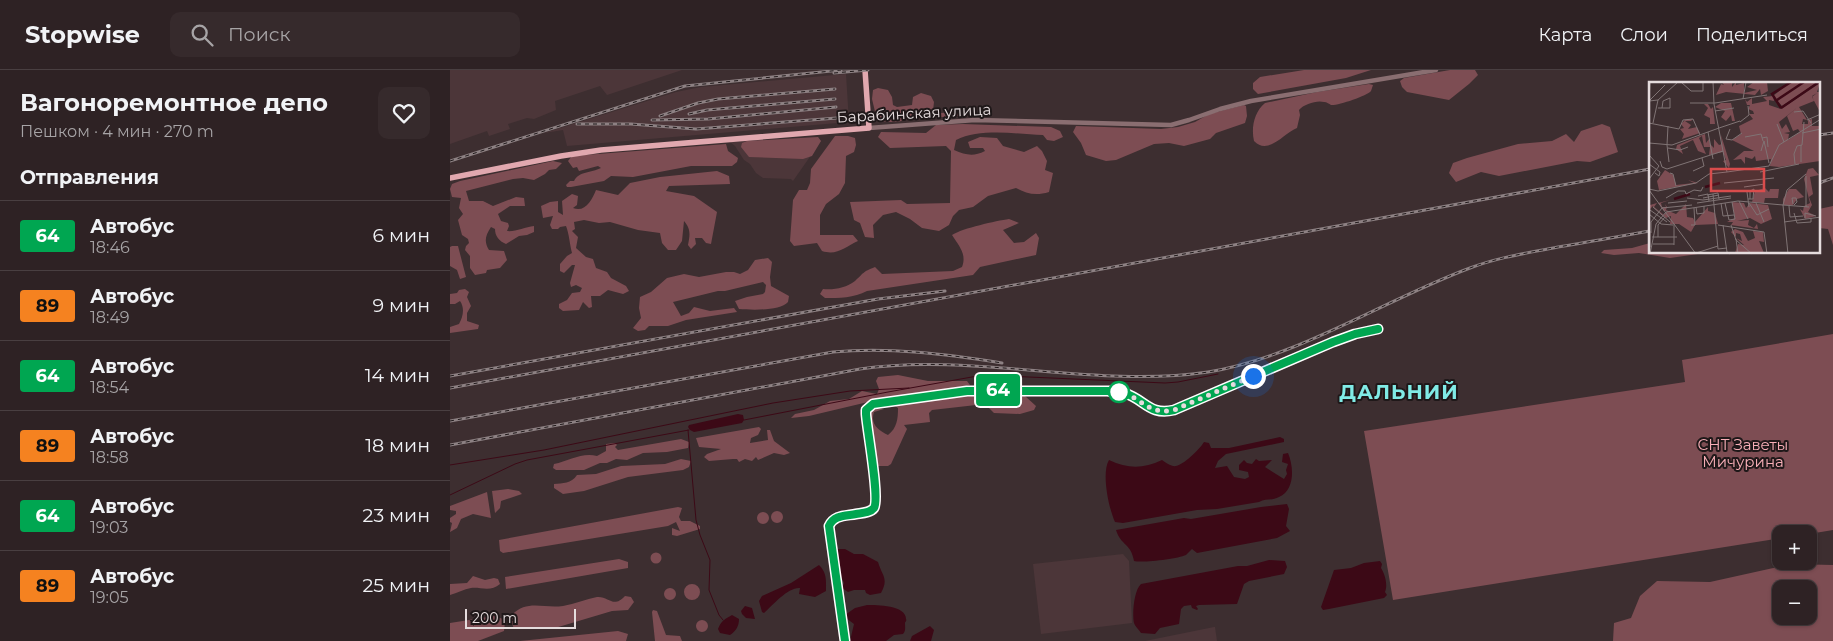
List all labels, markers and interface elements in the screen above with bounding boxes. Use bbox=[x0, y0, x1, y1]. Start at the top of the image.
search box bbox=[170, 12, 520, 57]
text: Stopwise bbox=[25, 20, 140, 49]
icon: search bbox=[188, 21, 216, 49]
text: Поиск bbox=[228, 23, 290, 46]
text: Карта bbox=[1538, 24, 1592, 46]
text: Слои bbox=[1620, 24, 1668, 46]
text: Поделиться bbox=[1696, 24, 1808, 46]
inset map bbox=[1649, 82, 1820, 254]
button: heart bbox=[378, 87, 430, 139]
text: Вагоноремонтное депо bbox=[20, 88, 328, 117]
street label: Барабинская улица bbox=[836, 99, 992, 127]
text: Пешком · 4 мин · 270 m bbox=[20, 122, 214, 141]
text: Отправления bbox=[20, 166, 159, 189]
text: Автобус bbox=[90, 215, 174, 238]
text: 6 мин bbox=[373, 224, 430, 247]
text: 64 bbox=[36, 225, 59, 247]
text: 18:46 bbox=[90, 238, 130, 257]
text: Автобус bbox=[90, 285, 174, 308]
text: 9 мин bbox=[373, 294, 430, 317]
text: 89 bbox=[36, 295, 59, 317]
text: 18:49 bbox=[90, 308, 130, 327]
text: Автобус bbox=[90, 355, 174, 378]
text: 14 мин bbox=[365, 364, 430, 387]
your location bbox=[1241, 364, 1266, 389]
text: 64 bbox=[36, 365, 59, 387]
line badge: 64 bbox=[976, 374, 1020, 406]
text: 18:54 bbox=[90, 378, 129, 397]
text: 64 bbox=[986, 379, 1010, 401]
district label: ДАЛЬНИЙ bbox=[1339, 380, 1459, 404]
unlabelled marker bbox=[1108, 381, 1130, 403]
text: Автобус bbox=[90, 425, 174, 448]
text: 18 мин bbox=[365, 434, 430, 457]
text: 89 bbox=[36, 435, 59, 457]
park label: СНТ Заветы Мичурина bbox=[1698, 435, 1788, 471]
text: 18:58 bbox=[90, 448, 129, 467]
text: Автобус bbox=[90, 495, 174, 518]
text: 23 мин bbox=[363, 504, 430, 527]
text: 64 bbox=[36, 505, 59, 527]
text: 19:03 bbox=[90, 518, 128, 537]
map controls bbox=[1772, 525, 1817, 625]
button: + bbox=[1772, 525, 1817, 570]
text: Автобус bbox=[90, 565, 174, 588]
text: 25 мин bbox=[363, 574, 430, 597]
text: 89 bbox=[36, 575, 59, 597]
button: − bbox=[1772, 580, 1817, 625]
text: 19:05 bbox=[90, 588, 129, 607]
scale bar bbox=[465, 606, 576, 629]
text: 200 m bbox=[472, 609, 517, 627]

